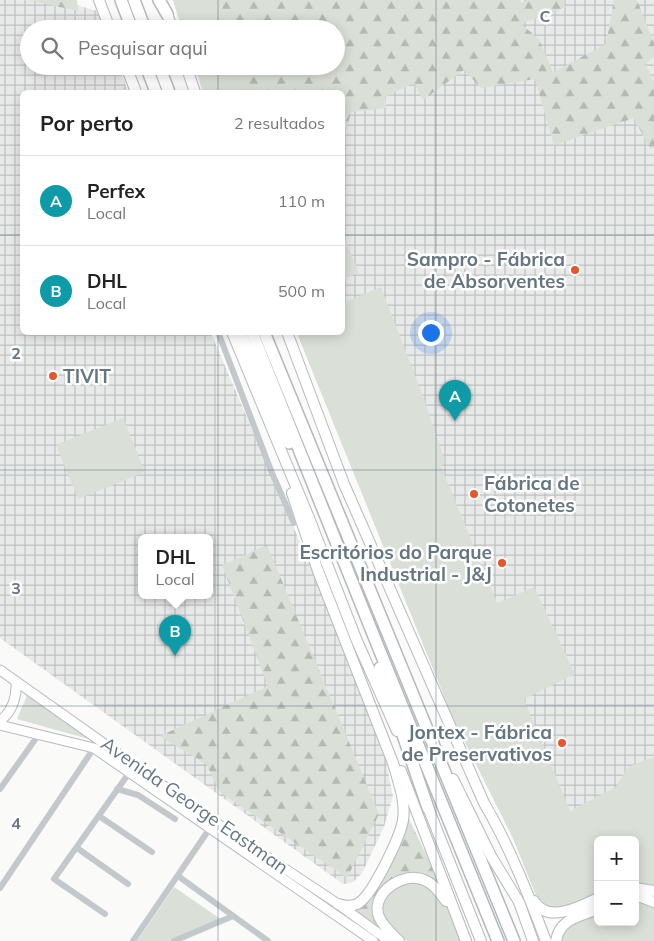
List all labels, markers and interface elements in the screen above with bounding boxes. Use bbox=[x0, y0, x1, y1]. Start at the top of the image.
text: C bbox=[540, 6, 551, 26]
search box bbox=[20, 20, 345, 75]
icon: search bbox=[38, 34, 66, 62]
text: Pesquisar aqui bbox=[78, 36, 208, 60]
text: Por perto bbox=[40, 110, 134, 136]
text: 2 resultados bbox=[234, 113, 325, 133]
text: Perfex bbox=[87, 179, 145, 203]
text: A bbox=[50, 191, 62, 211]
text: 110 m bbox=[278, 191, 325, 211]
text: Local bbox=[87, 203, 126, 223]
place label: Sampro - Fábrica de Absorventes bbox=[407, 247, 565, 293]
marker: Sampro - Fábrica de Absorventes bbox=[569, 264, 581, 276]
text: DHL bbox=[87, 269, 127, 293]
text: B bbox=[50, 281, 62, 301]
text: 500 m bbox=[278, 281, 325, 301]
text: Local bbox=[87, 293, 126, 313]
your location bbox=[418, 320, 444, 346]
text: 2 bbox=[11, 343, 21, 363]
place label: TIVIT bbox=[63, 364, 111, 388]
marker: TIVIT bbox=[47, 370, 59, 382]
pin: A bbox=[439, 380, 471, 421]
place label: Fábrica de Cotonetes bbox=[484, 471, 580, 517]
marker: Fábrica de Cotonetes bbox=[468, 488, 480, 500]
popup bbox=[138, 534, 213, 599]
place label: Escritórios do Parque Industrial - J&J bbox=[299, 540, 492, 586]
text: DHL bbox=[156, 545, 195, 569]
marker: Escritórios do Parque Industrial - J&J bbox=[496, 557, 508, 569]
text: Local bbox=[156, 569, 195, 589]
text: 3 bbox=[11, 578, 21, 598]
pin: B bbox=[159, 615, 191, 656]
place label: Jontex - Fábrica de Preservativos bbox=[401, 720, 552, 766]
street label: Avenida George Eastman bbox=[97, 731, 293, 879]
marker: Jontex - Fábrica de Preservativos bbox=[556, 737, 568, 749]
text: 4 bbox=[11, 813, 21, 833]
map controls bbox=[594, 836, 639, 926]
button: + bbox=[594, 836, 639, 881]
button: − bbox=[594, 881, 639, 926]

